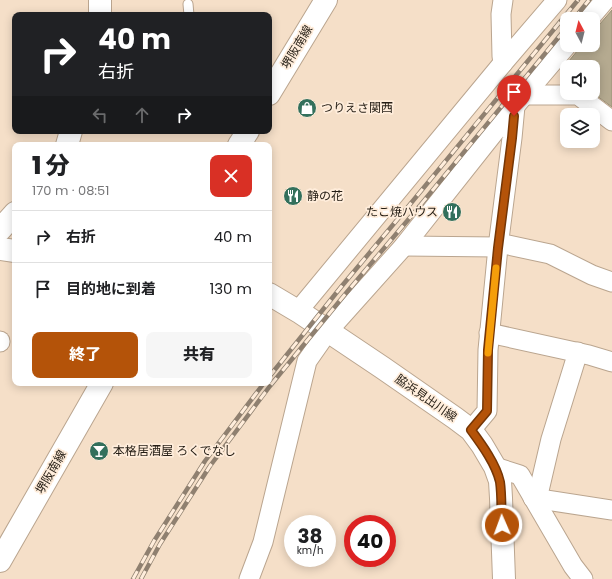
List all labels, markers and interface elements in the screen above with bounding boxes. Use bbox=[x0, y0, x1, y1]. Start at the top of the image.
north arrow bbox=[560, 12, 600, 52]
map controls bbox=[560, 12, 600, 148]
text: 40 m bbox=[98, 20, 171, 59]
street label: 堺阪南線 bbox=[277, 22, 316, 72]
icon: right bbox=[32, 28, 84, 80]
text: 右折 bbox=[98, 59, 134, 84]
button: sound bbox=[560, 60, 600, 100]
pin bbox=[497, 75, 531, 116]
icon: arrive bbox=[503, 81, 525, 103]
shop icon: つりえさ関西 bbox=[296, 97, 318, 119]
place label: つりえさ関西 bbox=[321, 99, 393, 116]
icon: left bbox=[89, 104, 111, 126]
icon: ahead bbox=[131, 104, 153, 126]
icon: right bbox=[173, 104, 195, 126]
button: layers bbox=[560, 108, 600, 148]
text: 1 分 bbox=[32, 149, 70, 182]
button: close bbox=[210, 155, 252, 197]
text: 170 m · 08:51 bbox=[32, 181, 109, 200]
restaurant icon: 静の花 bbox=[282, 185, 304, 207]
place label: 静の花 bbox=[307, 187, 343, 204]
restaurant icon: たこ焼ハウス bbox=[441, 201, 463, 223]
place label: たこ焼ハウス bbox=[366, 203, 438, 220]
icon: right bbox=[32, 226, 54, 248]
text: 右折 bbox=[66, 226, 96, 247]
text: 40 m bbox=[214, 226, 252, 247]
icon: arrive bbox=[32, 278, 54, 300]
text: 目的地に到着 bbox=[66, 278, 156, 299]
text: 130 m bbox=[209, 278, 252, 299]
button: 終了 bbox=[32, 332, 138, 378]
button: 共有 bbox=[146, 332, 252, 378]
street label: 脇浜見出川線 bbox=[392, 370, 461, 425]
bar icon: 本格居酒屋 ろくでなし bbox=[88, 440, 110, 462]
place label: 本格居酒屋 ろくでなし bbox=[113, 442, 236, 459]
street label: 堺阪南線 bbox=[31, 447, 70, 497]
position arrow bbox=[481, 504, 523, 546]
speed limit sign: 40 bbox=[344, 515, 396, 567]
text: 38 bbox=[297, 522, 323, 550]
text: km/h bbox=[297, 543, 323, 558]

